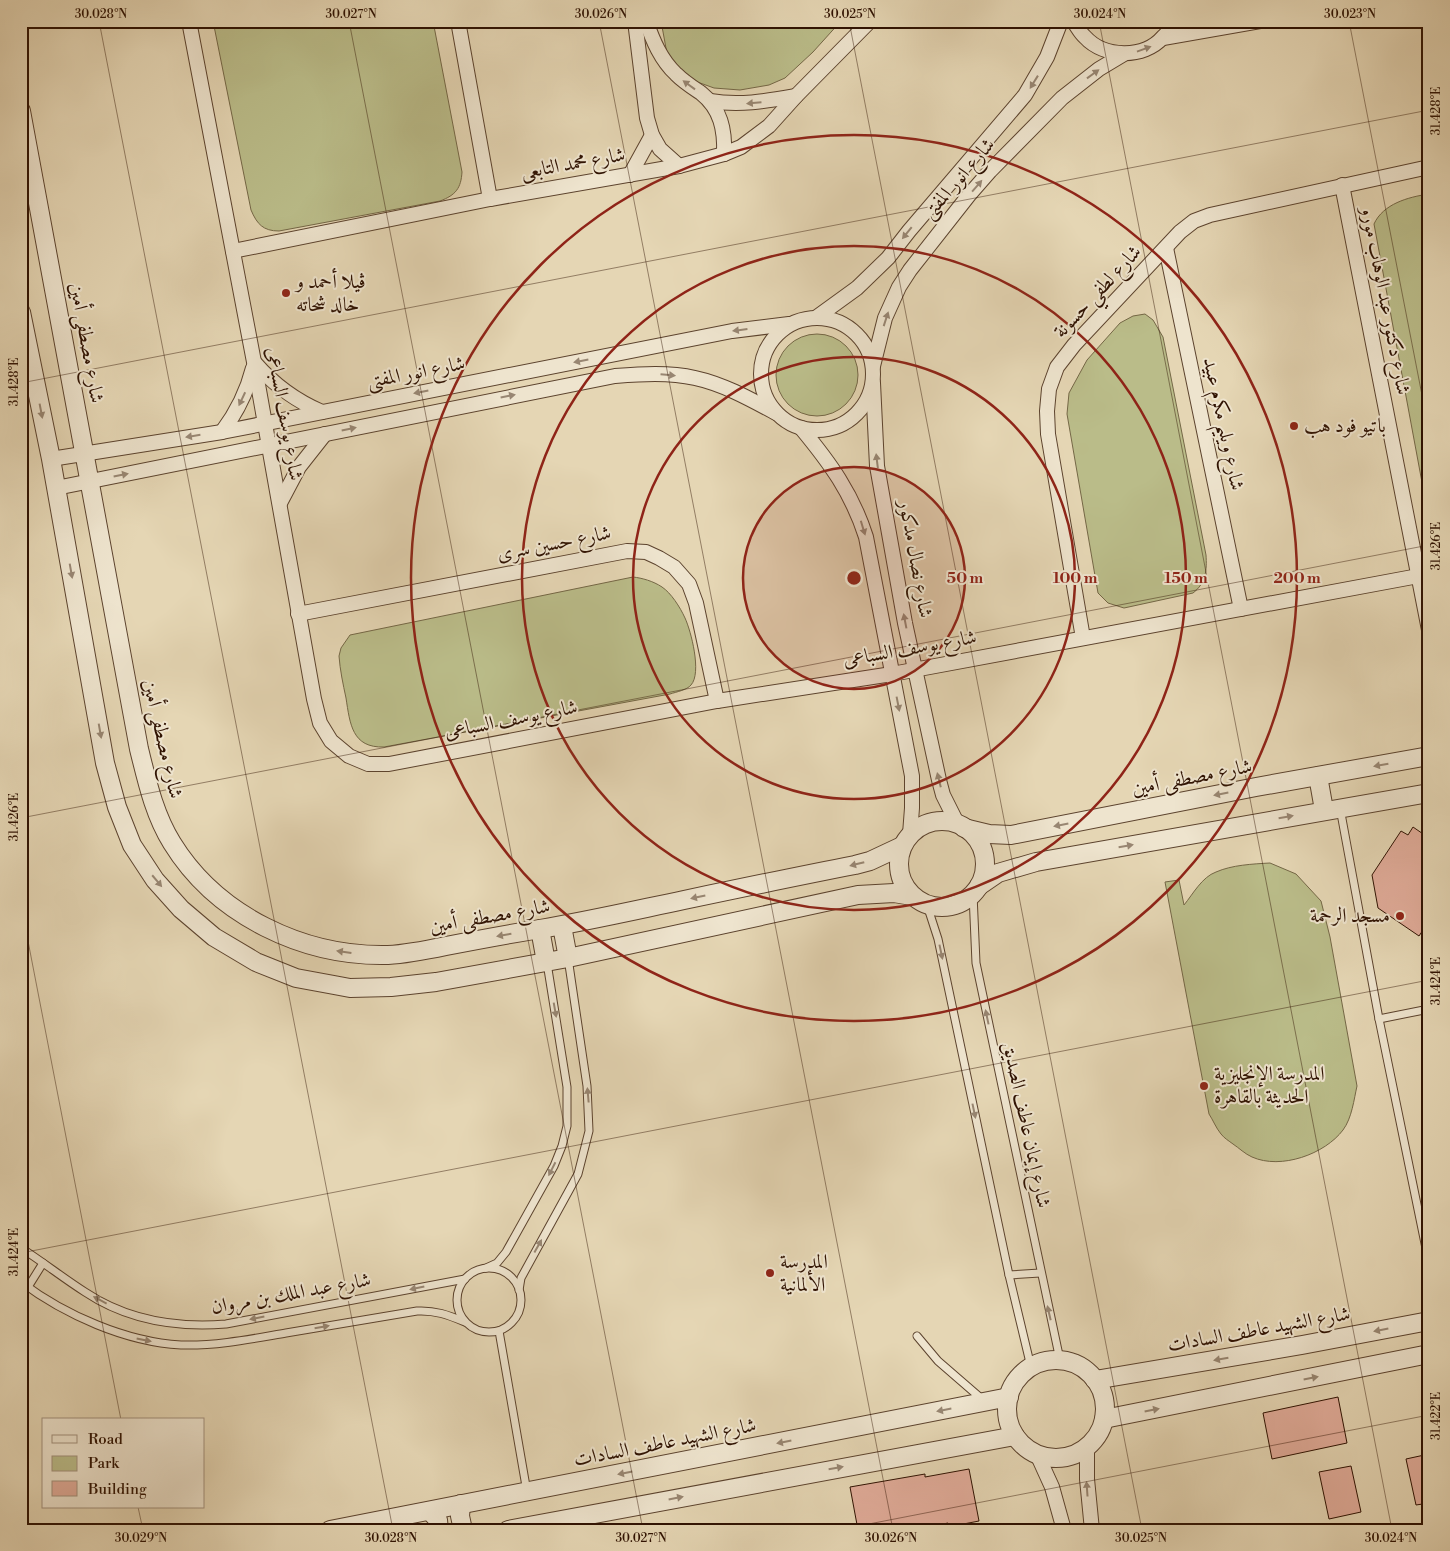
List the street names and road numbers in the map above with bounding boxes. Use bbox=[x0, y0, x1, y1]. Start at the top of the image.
street label: شارع انور المفتى bbox=[917, 133, 1004, 227]
street label: شارع محمد التابعى bbox=[519, 143, 628, 189]
street label: شارع دكتور عبد الوهاب مورو bbox=[1350, 203, 1415, 398]
street label: شارع لطفي حسونة bbox=[1049, 240, 1152, 348]
street label: شارع مصطفى أمين bbox=[59, 280, 112, 406]
street label: شارع يوسف السباعى bbox=[256, 345, 308, 483]
street label: شارع انور المفتى bbox=[365, 351, 468, 399]
street label: شارع ويليم مكرم عبيد bbox=[1191, 355, 1249, 494]
street label: شارع نصال مدكور bbox=[888, 496, 938, 621]
street label: شارع حسين سرى bbox=[495, 521, 614, 571]
street label: شارع يوسف السباعى bbox=[841, 625, 979, 677]
street label: شارع مصطفى أمين bbox=[132, 676, 191, 802]
street label: شارع يوسف السباعى bbox=[442, 695, 581, 749]
street label: شارع مصطفى أمين bbox=[1129, 751, 1255, 806]
street label: شارع مصطفى أمين bbox=[427, 891, 553, 944]
street label: شارع إيمان عاطف الصديق bbox=[992, 1040, 1056, 1211]
street label: شارع عبد الملك بن مروان bbox=[209, 1268, 374, 1324]
street label: شارع الشهيد عاطف السادات bbox=[1165, 1302, 1353, 1362]
street label: شارع الشهيد عاطف السادات bbox=[572, 1413, 759, 1477]

